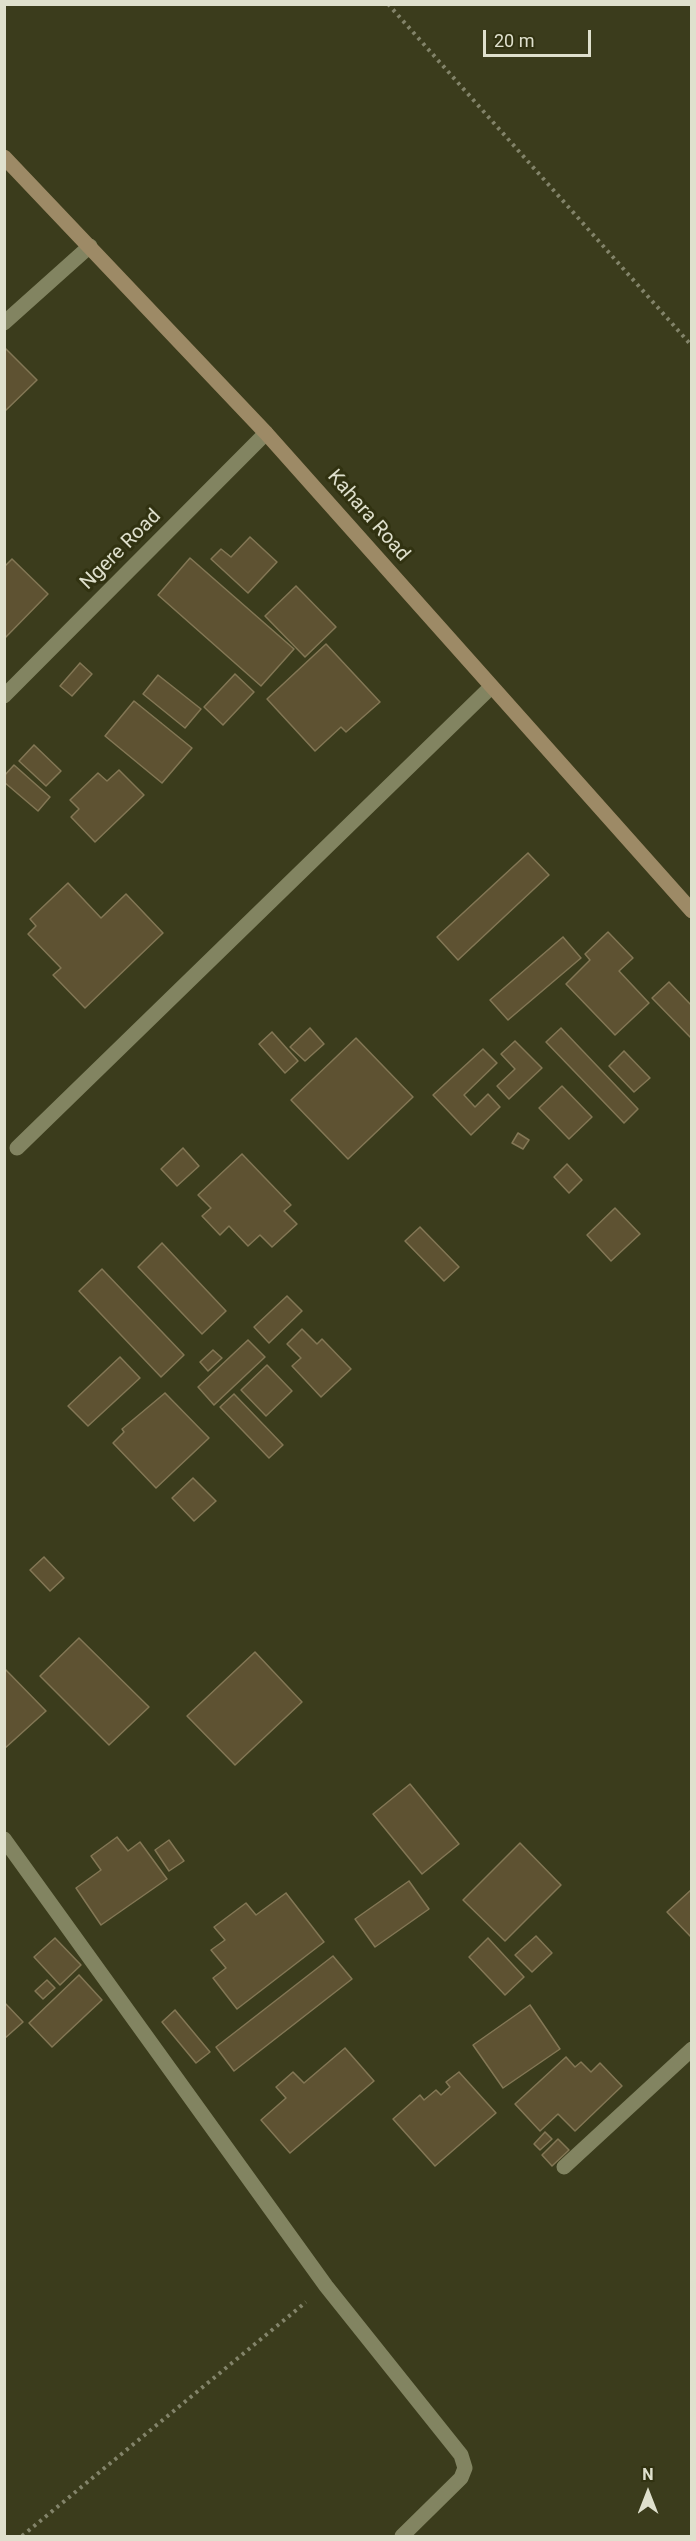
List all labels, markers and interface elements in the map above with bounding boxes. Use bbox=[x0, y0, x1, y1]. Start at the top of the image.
scale bar bbox=[486, 18, 594, 56]
text: 20 m bbox=[494, 30, 534, 51]
street label: Kahara Road bbox=[322, 465, 414, 567]
street label: Ngere Road bbox=[76, 505, 166, 595]
north arrow bbox=[618, 2463, 678, 2523]
text: N bbox=[642, 2465, 654, 2484]

